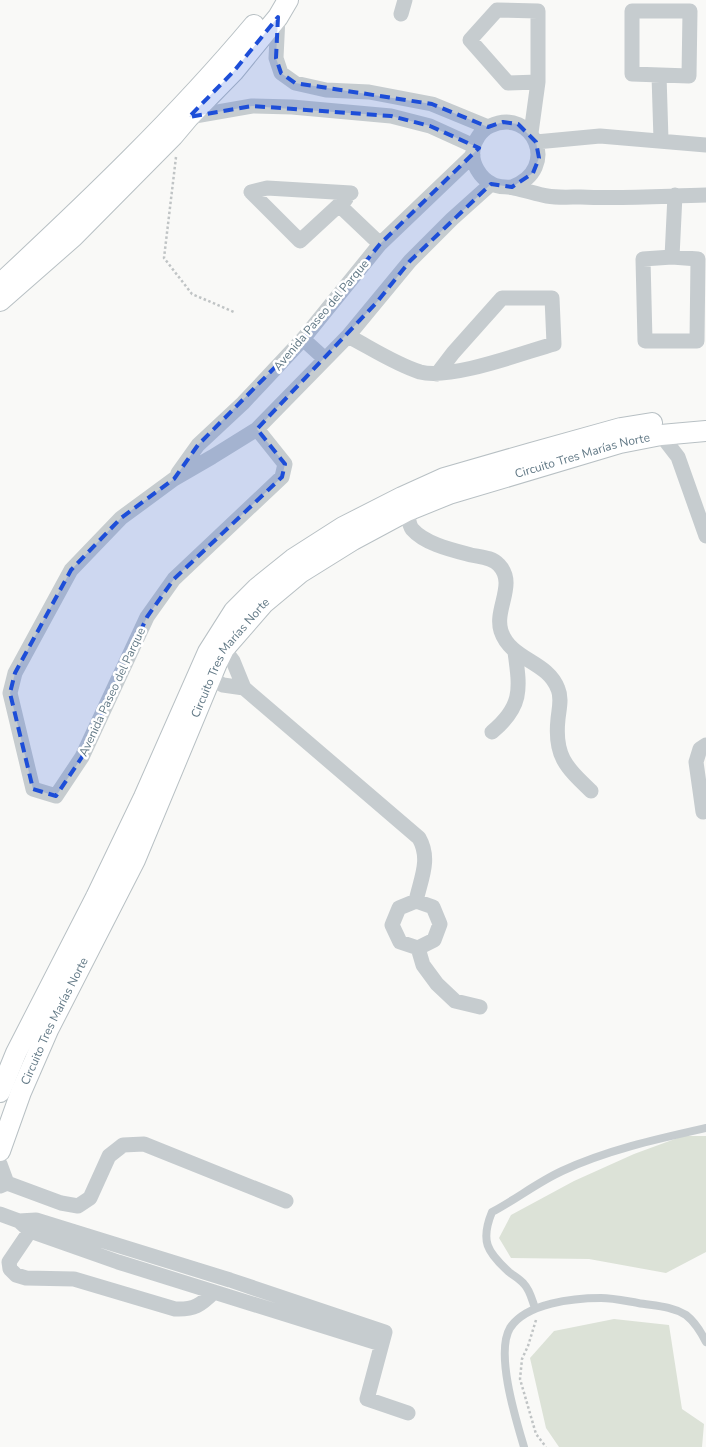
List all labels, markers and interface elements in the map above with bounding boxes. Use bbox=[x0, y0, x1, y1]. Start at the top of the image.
street label: Avenida Paseo del Parque bbox=[270, 256, 372, 374]
street label: Circuito Tres Marías Norte bbox=[513, 429, 651, 482]
street label: Circuito Tres Marías Norte bbox=[187, 594, 273, 720]
street label: Avenida Paseo del Parque bbox=[75, 625, 149, 759]
street label: Circuito Tres Marías Norte bbox=[17, 955, 92, 1087]

